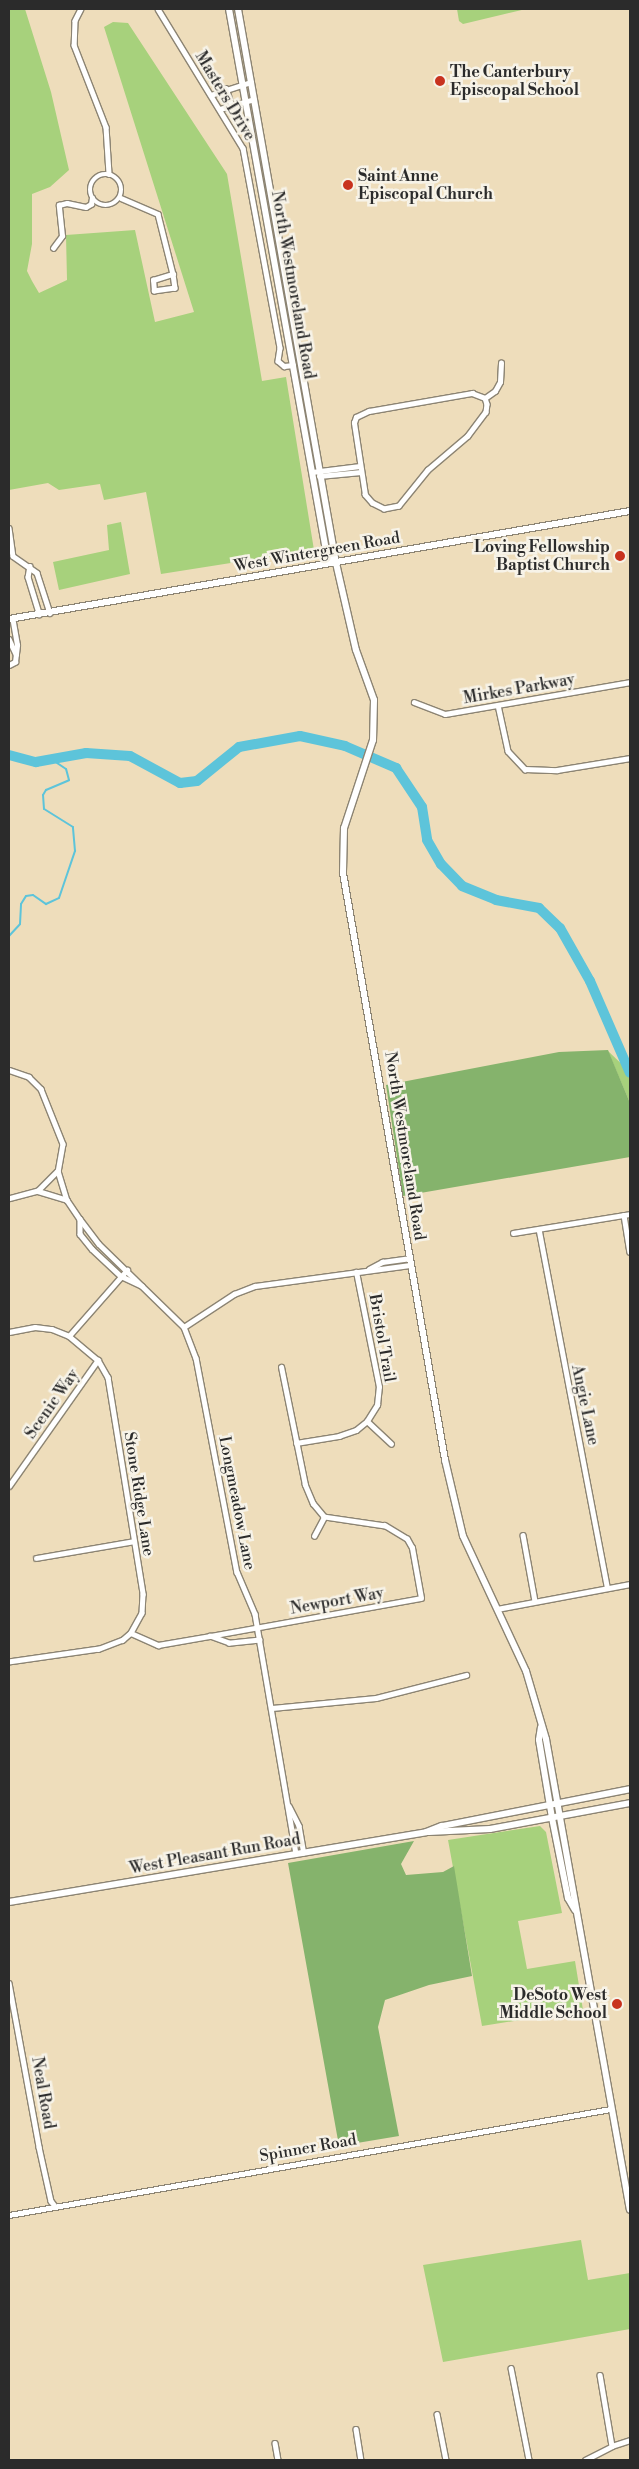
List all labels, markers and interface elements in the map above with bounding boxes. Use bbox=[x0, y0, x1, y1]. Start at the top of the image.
street label: Masters Drive bbox=[191, 48, 259, 144]
place label: The Canterbury Episcopal School bbox=[450, 62, 579, 100]
marker: The Canterbury Episcopal School bbox=[434, 75, 446, 87]
place label: Saint Anne Episcopal Church bbox=[358, 166, 493, 204]
marker: Saint Anne Episcopal Church bbox=[342, 179, 354, 191]
street label: North Westmoreland Road bbox=[267, 189, 319, 381]
street label: West Wintergreen Road bbox=[232, 528, 402, 576]
place label: Loving Fellowship Baptist Church bbox=[474, 537, 610, 575]
marker: Loving Fellowship Baptist Church bbox=[614, 550, 626, 562]
street label: Mirkes Parkway bbox=[462, 670, 576, 708]
street label: North Westmoreland Road bbox=[381, 1050, 429, 1242]
street label: Bristol Trail bbox=[365, 1293, 399, 1383]
street label: Angie Lane bbox=[567, 1363, 603, 1447]
street label: Scenic Way bbox=[21, 1365, 83, 1443]
street label: Stone Ridge Lane bbox=[120, 1430, 158, 1558]
street label: Longmeadow Lane bbox=[215, 1434, 259, 1572]
street label: Newport Way bbox=[289, 1583, 385, 1619]
street label: West Pleasant Run Road bbox=[128, 1830, 302, 1878]
place label: DeSoto West Middle School bbox=[499, 1985, 607, 2023]
marker: DeSoto West Middle School bbox=[611, 1998, 623, 2010]
street label: Neal Road bbox=[27, 2055, 59, 2131]
street label: Spinner Road bbox=[258, 2130, 358, 2166]

